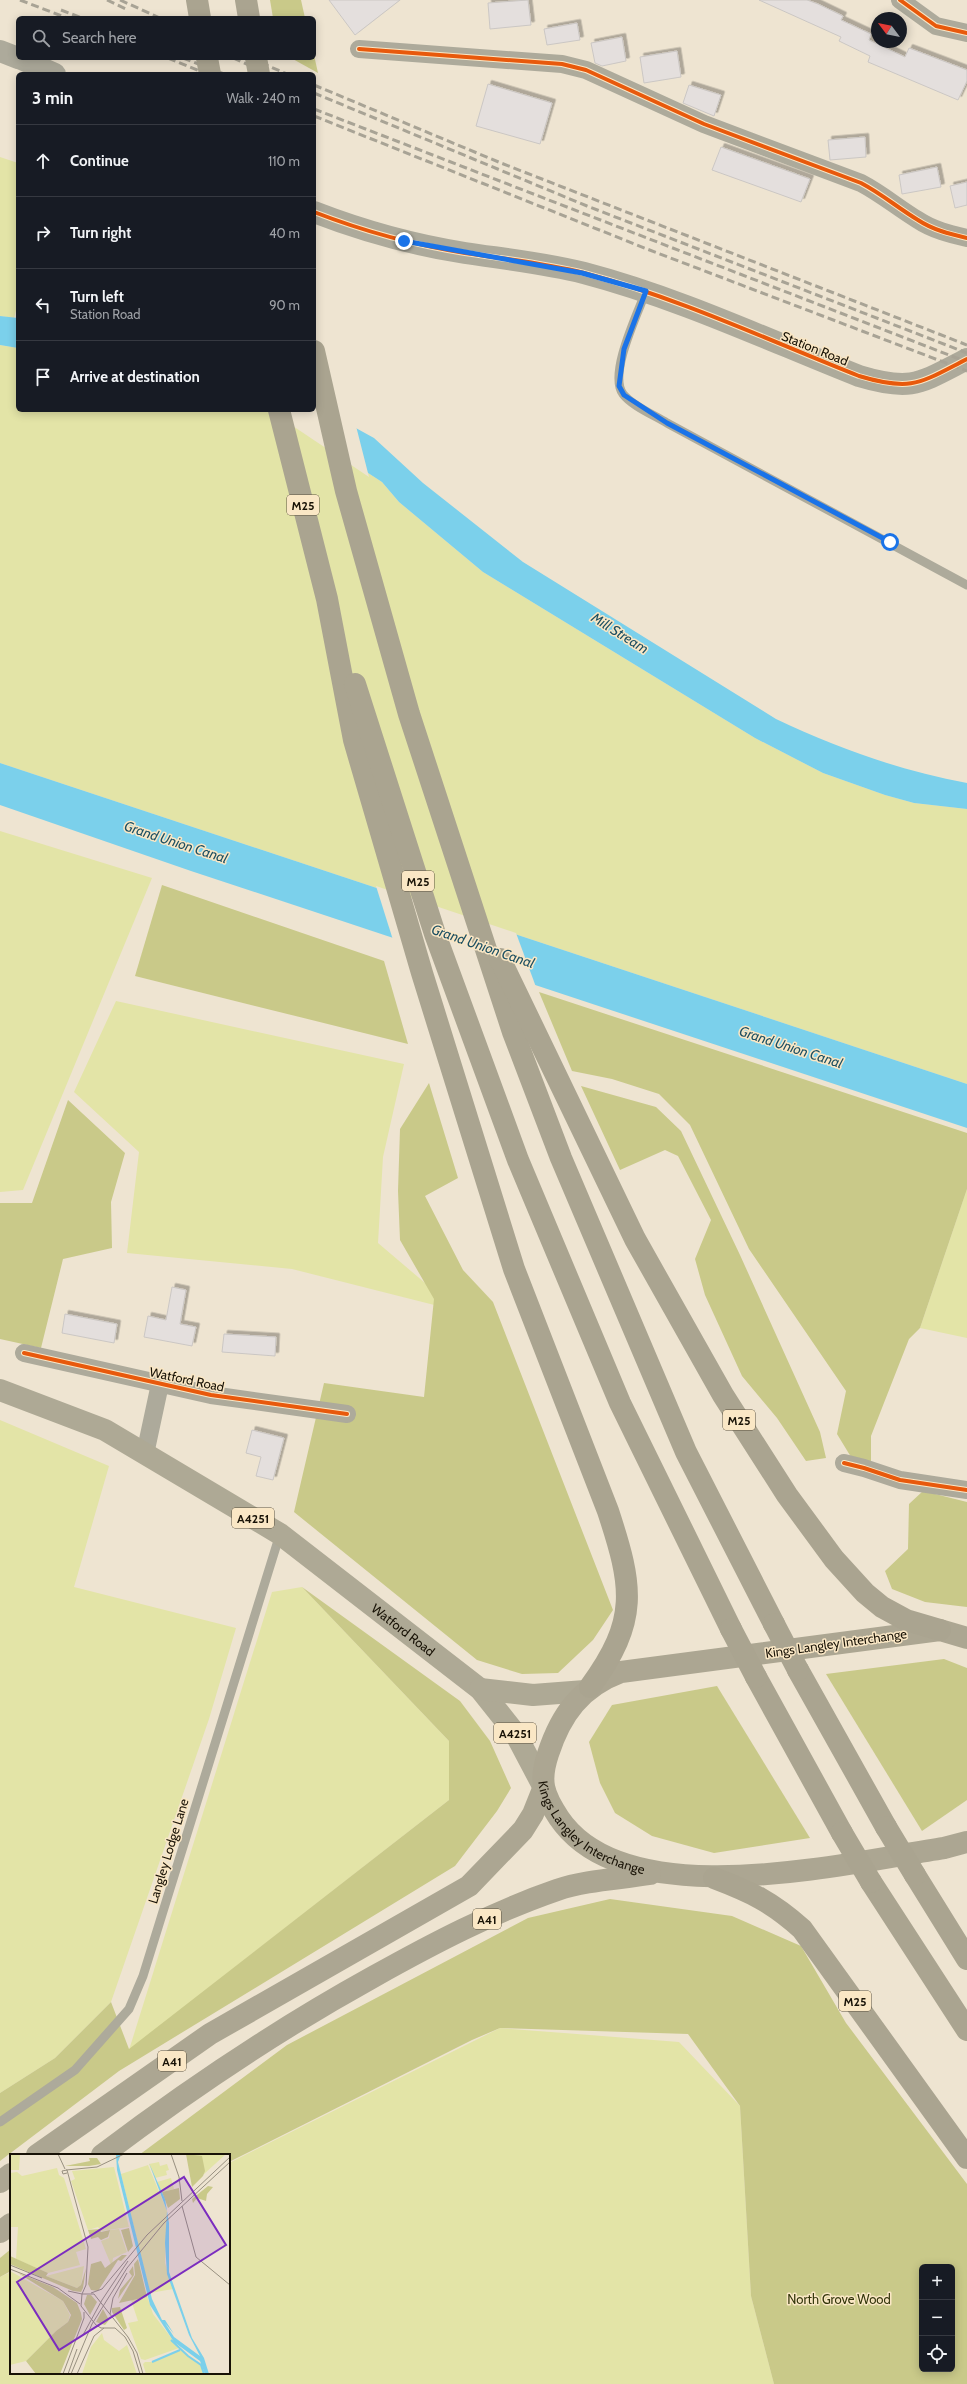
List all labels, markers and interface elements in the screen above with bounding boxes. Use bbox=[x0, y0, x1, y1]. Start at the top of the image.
north arrow bbox=[871, 12, 907, 48]
search box bbox=[16, 16, 316, 60]
icon: search bbox=[30, 27, 52, 49]
text: Search here bbox=[62, 29, 137, 47]
text: 3 min bbox=[32, 88, 73, 108]
text: Walk · 240 m bbox=[226, 90, 300, 106]
icon: ahead bbox=[32, 150, 54, 172]
text: Continue bbox=[70, 152, 129, 170]
text: 110 m bbox=[268, 153, 300, 169]
icon: right bbox=[32, 222, 54, 244]
text: Turn right bbox=[70, 224, 131, 242]
text: 40 m bbox=[269, 225, 300, 241]
route end bbox=[395, 232, 413, 250]
text: Turn left bbox=[70, 288, 124, 306]
icon: left bbox=[32, 294, 54, 316]
text: 90 m bbox=[269, 297, 300, 313]
text: Station Road bbox=[70, 306, 141, 322]
street label: Station Road bbox=[779, 327, 851, 369]
icon: arrive bbox=[32, 366, 54, 388]
text: Arrive at destination bbox=[70, 368, 200, 386]
road number: M25 bbox=[287, 495, 319, 515]
route start bbox=[881, 533, 899, 551]
water label: Mill Stream bbox=[587, 608, 652, 658]
water label: Grand Union Canal bbox=[122, 817, 231, 867]
road number: M25 bbox=[402, 871, 434, 891]
water label: Grand Union Canal bbox=[429, 920, 538, 972]
water label: Grand Union Canal bbox=[737, 1022, 846, 1072]
street label: Watford Road bbox=[148, 1363, 226, 1395]
road number: M25 bbox=[723, 1410, 755, 1430]
road number: A4251 bbox=[232, 1508, 274, 1528]
street label: Watford Road bbox=[368, 1600, 438, 1659]
street label: Kings Langley Interchange bbox=[764, 1625, 908, 1661]
road number: A4251 bbox=[494, 1723, 536, 1743]
street label: Kings Langley Interchange bbox=[535, 1780, 647, 1877]
street label: Langley Lodge Lane bbox=[144, 1796, 192, 1905]
road number: A41 bbox=[473, 1909, 501, 1929]
road number: M25 bbox=[839, 1991, 871, 2011]
road number: A41 bbox=[158, 2051, 186, 2071]
inset map bbox=[10, 2154, 230, 2374]
map controls bbox=[919, 2264, 955, 2372]
button: + bbox=[919, 2264, 955, 2300]
park label: North Grove Wood bbox=[787, 2291, 891, 2307]
button: − bbox=[919, 2300, 955, 2336]
button: locate bbox=[919, 2336, 955, 2372]

